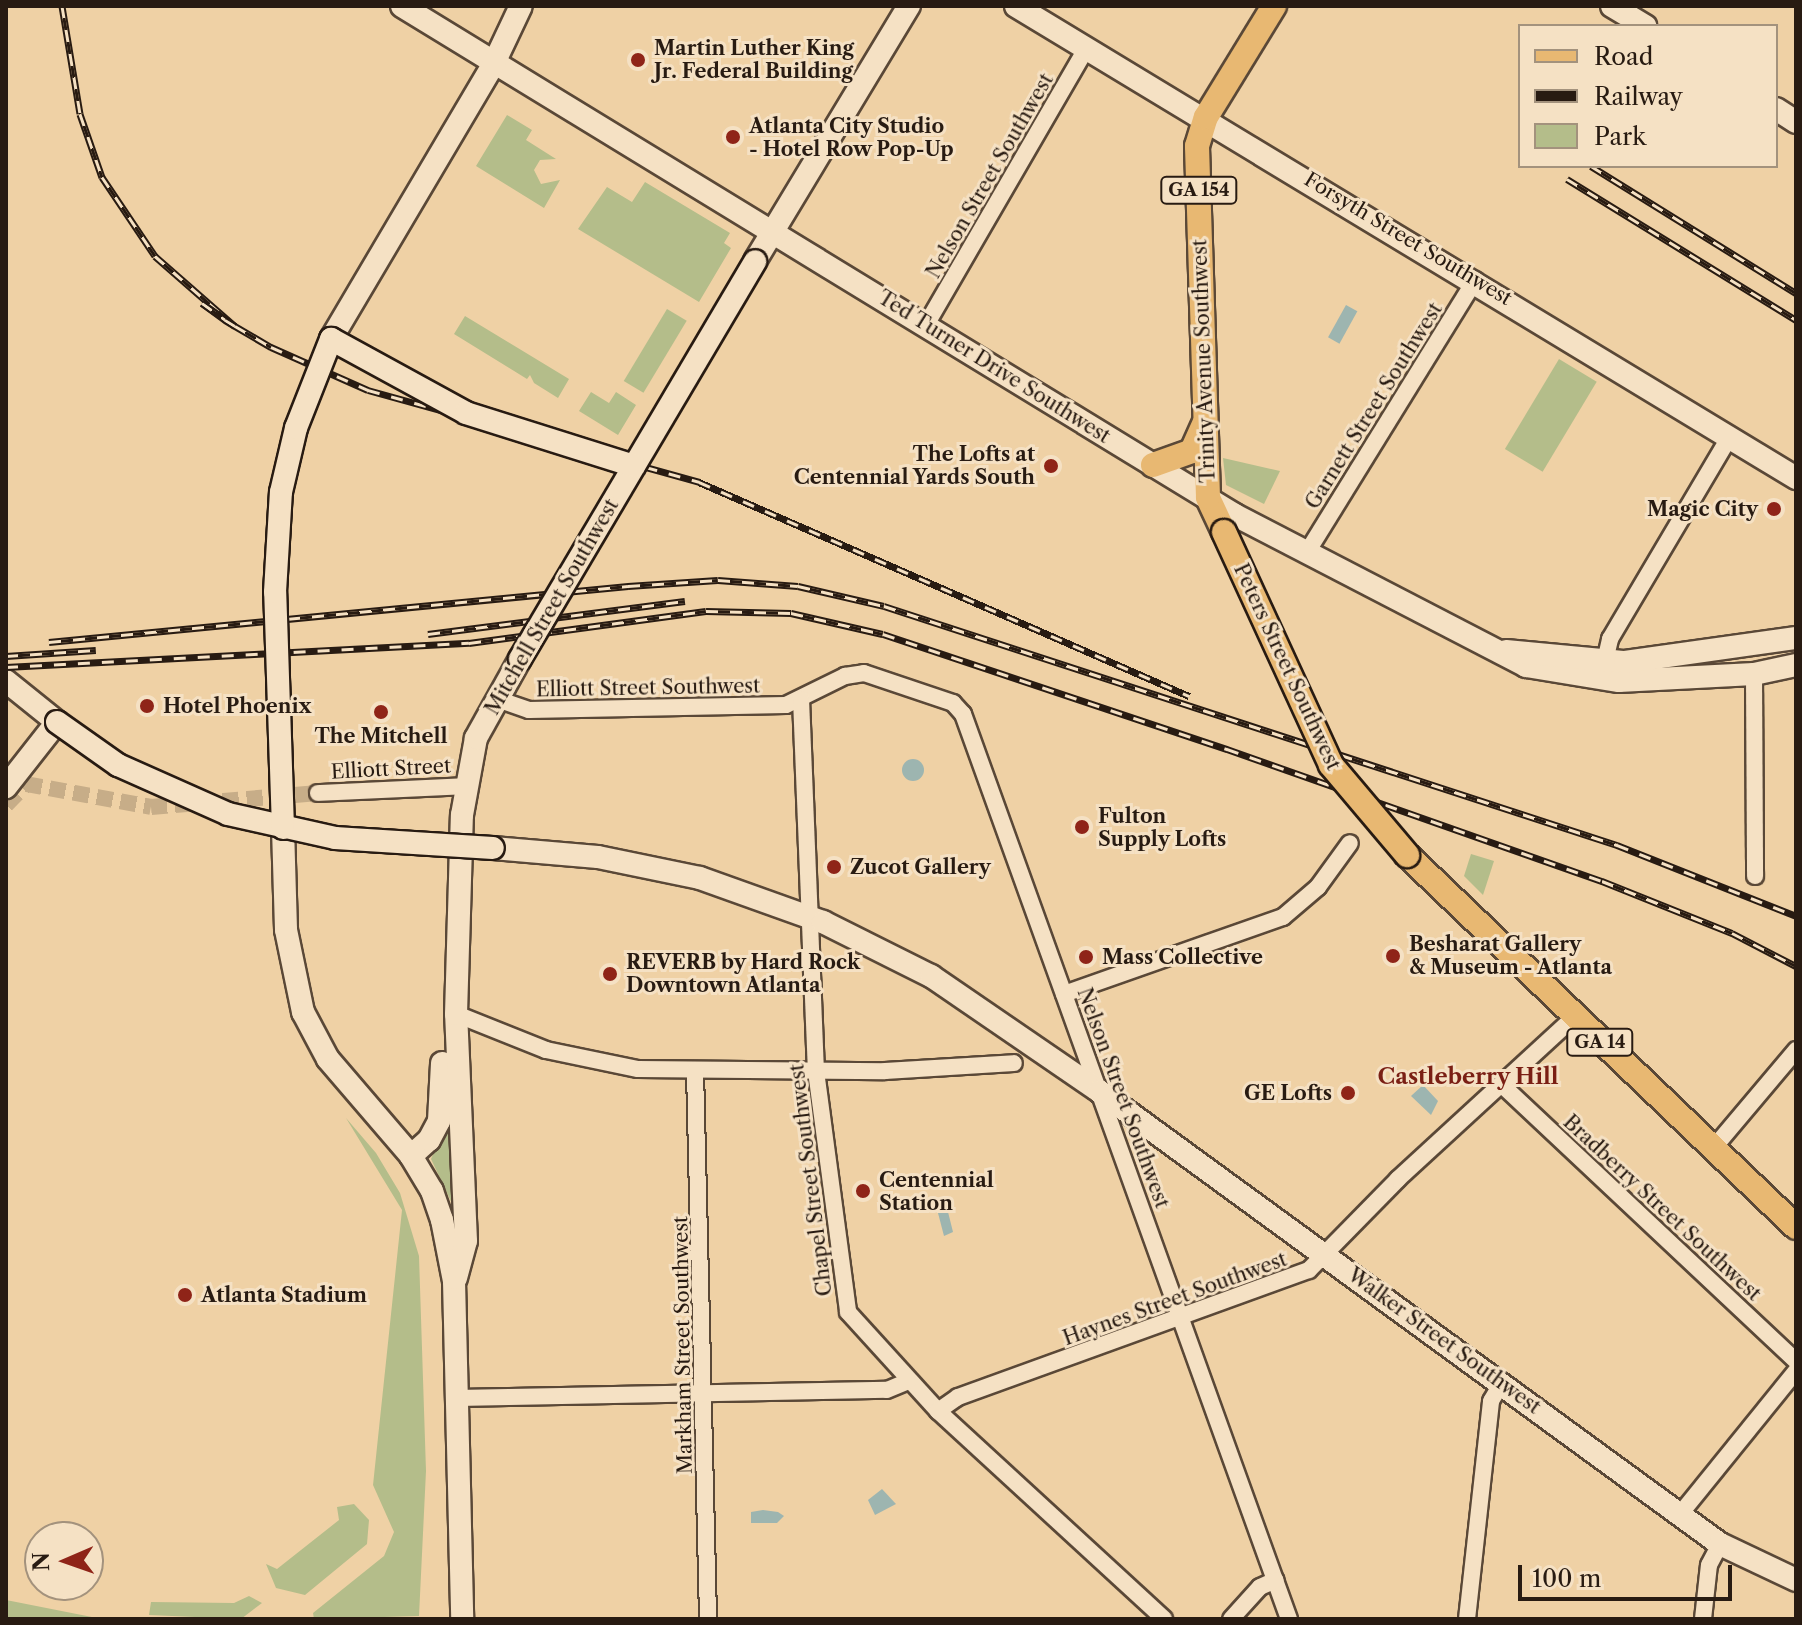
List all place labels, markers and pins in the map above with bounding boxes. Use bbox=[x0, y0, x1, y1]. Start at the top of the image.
place label: Martin Luther King Jr. Federal Building bbox=[654, 36, 854, 83]
marker: Martin Luther King Jr. Federal Building bbox=[629, 51, 647, 69]
place label: Atlanta City Studio - Hotel Row Pop-Up bbox=[749, 114, 954, 161]
marker: Atlanta City Studio - Hotel Row Pop-Up bbox=[724, 128, 742, 146]
place label: The Lofts at Centennial Yards South bbox=[793, 442, 1035, 489]
marker: The Lofts at Centennial Yards South bbox=[1042, 457, 1060, 475]
place label: Magic City bbox=[1647, 497, 1758, 521]
marker: Magic City bbox=[1765, 500, 1783, 518]
place label: Hotel Phoenix bbox=[163, 694, 311, 718]
marker: Hotel Phoenix bbox=[138, 697, 156, 715]
marker: The Mitchell bbox=[372, 703, 390, 721]
place label: The Mitchell bbox=[314, 724, 448, 748]
place label: Fulton Supply Lofts bbox=[1098, 804, 1227, 851]
marker: Fulton Supply Lofts bbox=[1073, 818, 1091, 836]
place label: Zucot Gallery bbox=[850, 855, 991, 879]
marker: Zucot Gallery bbox=[825, 858, 843, 876]
place label: Besharat Gallery & Museum - Atlanta bbox=[1409, 932, 1613, 979]
place label: Mass Collective bbox=[1102, 945, 1263, 969]
marker: Besharat Gallery & Museum - Atlanta bbox=[1384, 947, 1402, 965]
marker: Mass Collective bbox=[1077, 948, 1095, 966]
place label: REVERB by Hard Rock Downtown Atlanta bbox=[626, 950, 861, 997]
marker: REVERB by Hard Rock Downtown Atlanta bbox=[601, 965, 619, 983]
place label: GE Lofts bbox=[1244, 1081, 1332, 1105]
marker: GE Lofts bbox=[1339, 1084, 1357, 1102]
place label: Centennial Station bbox=[879, 1168, 994, 1215]
marker: Centennial Station bbox=[854, 1182, 872, 1200]
place label: Atlanta Stadium bbox=[201, 1283, 367, 1307]
marker: Atlanta Stadium bbox=[176, 1286, 194, 1304]

